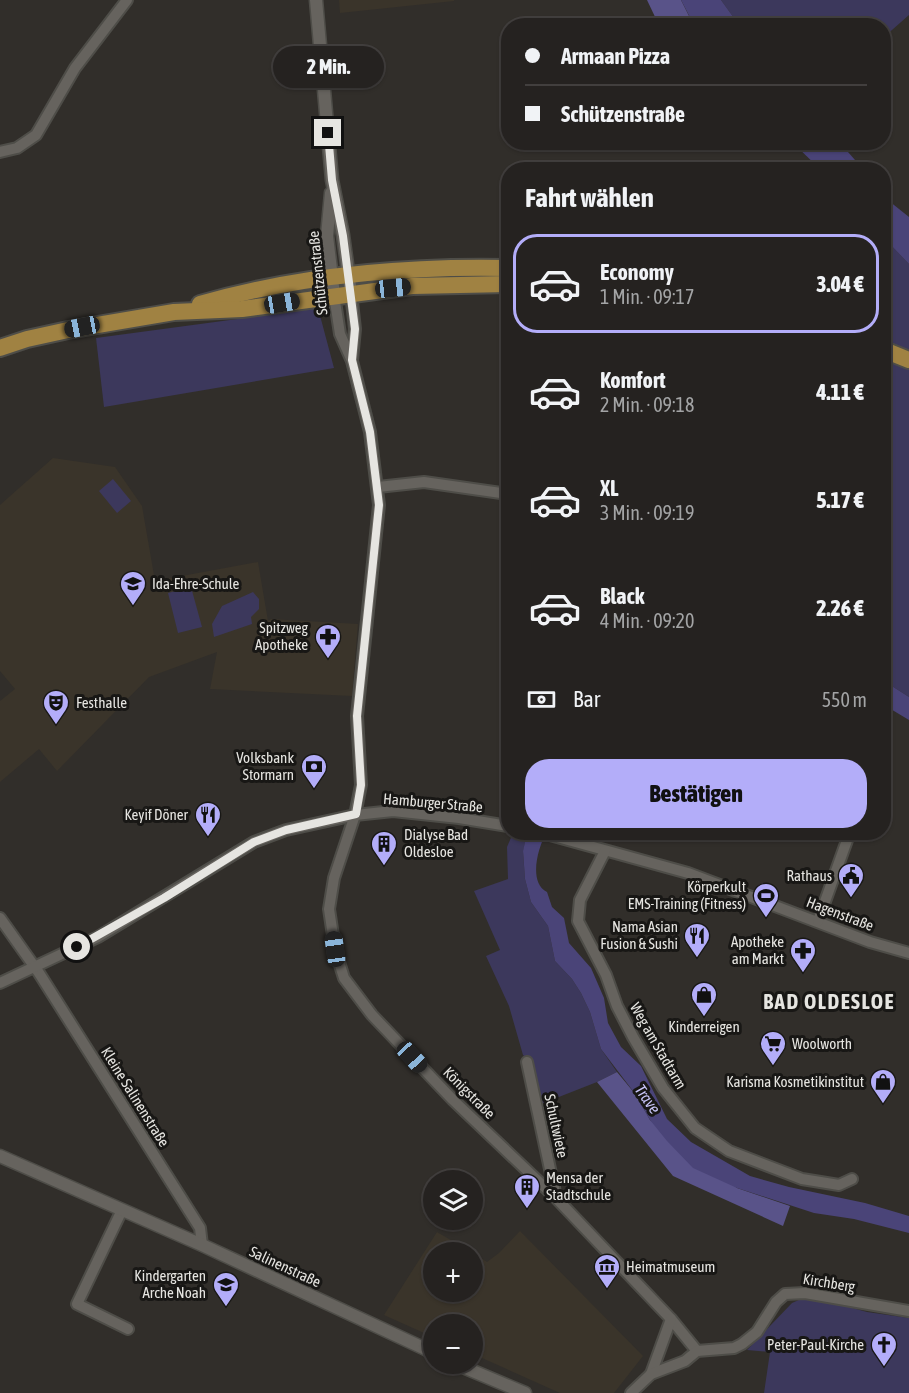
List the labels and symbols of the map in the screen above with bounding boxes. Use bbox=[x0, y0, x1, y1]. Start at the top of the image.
callout: 2 Min. bbox=[272, 46, 384, 88]
route end bbox=[314, 119, 341, 146]
street label: Schützenstraße bbox=[305, 230, 330, 316]
car bbox=[374, 277, 412, 299]
car bbox=[263, 291, 301, 315]
car bbox=[63, 315, 101, 339]
school or university icon: Ida-Ehre-Schule bbox=[118, 569, 148, 607]
place label: Ida-Ehre-Schule bbox=[152, 575, 240, 592]
place label: Spitzweg Apotheke bbox=[255, 619, 309, 653]
pharmacy icon: Spitzweg Apotheke bbox=[313, 622, 343, 660]
theatre icon: Festhalle bbox=[41, 688, 71, 726]
place label: Festhalle bbox=[76, 694, 127, 711]
place label: Volksbank Stormarn bbox=[236, 749, 294, 783]
bank icon: Volksbank Stormarn bbox=[299, 752, 329, 790]
street label: Hamburger Straße bbox=[383, 790, 484, 815]
restaurant icon: Keyif Döner bbox=[193, 800, 223, 838]
place label: Keyif Döner bbox=[125, 806, 189, 823]
place label: Dialyse Bad Oldesloe bbox=[404, 826, 468, 860]
building icon: Dialyse Bad Oldesloe bbox=[369, 829, 399, 867]
public building icon: Rathaus bbox=[836, 861, 866, 899]
place label: Rathaus bbox=[786, 867, 832, 884]
place label: Körperkult EMS-Training (Fitness) bbox=[628, 878, 746, 912]
sports icon: Körperkult EMS-Training (Fitness) bbox=[751, 881, 781, 919]
street label: Hagenstraße bbox=[804, 893, 876, 934]
place label: Nama Asian Fusion & Sushi bbox=[600, 918, 678, 952]
restaurant icon: Nama Asian Fusion & Sushi bbox=[682, 921, 712, 959]
car bbox=[324, 930, 346, 968]
route start bbox=[63, 933, 90, 960]
place label: Apotheke am Markt bbox=[731, 933, 784, 967]
pharmacy icon: Apotheke am Markt bbox=[788, 936, 818, 974]
shop icon: Kinderreigen bbox=[689, 980, 719, 1018]
district label: BAD OLDESLOE bbox=[763, 989, 895, 1013]
street label: Weg am Stadtarm bbox=[627, 1000, 690, 1092]
place label: Kinderreigen bbox=[668, 1018, 740, 1035]
supermarket icon: Woolworth bbox=[758, 1029, 788, 1067]
place label: Woolworth bbox=[792, 1035, 852, 1052]
car bbox=[393, 1038, 431, 1076]
street label: Kleine Salinenstraße bbox=[98, 1044, 173, 1150]
street label: Königstraße bbox=[440, 1063, 499, 1122]
shop icon: Karisma Kosmetikinstitut bbox=[868, 1067, 898, 1105]
place label: Karisma Kosmetikinstitut bbox=[726, 1073, 864, 1090]
water label: Trave bbox=[632, 1081, 664, 1117]
street label: Schultwiete bbox=[541, 1092, 572, 1160]
place label: Mensa der Stadtschule bbox=[546, 1169, 611, 1203]
building icon: Mensa der Stadtschule bbox=[512, 1172, 542, 1210]
street label: Salinenstraße bbox=[247, 1243, 324, 1291]
museum icon: Heimatmuseum bbox=[592, 1252, 622, 1290]
place label: Heimatmuseum bbox=[626, 1258, 715, 1275]
place label: Kindergarten Arche Noah bbox=[134, 1267, 206, 1301]
school or university icon: Kindergarten Arche Noah bbox=[211, 1270, 241, 1308]
street label: Kirchberg bbox=[802, 1270, 857, 1295]
church icon: Peter-Paul-Kirche bbox=[869, 1330, 899, 1368]
place label: Peter-Paul-Kirche bbox=[767, 1336, 864, 1353]

